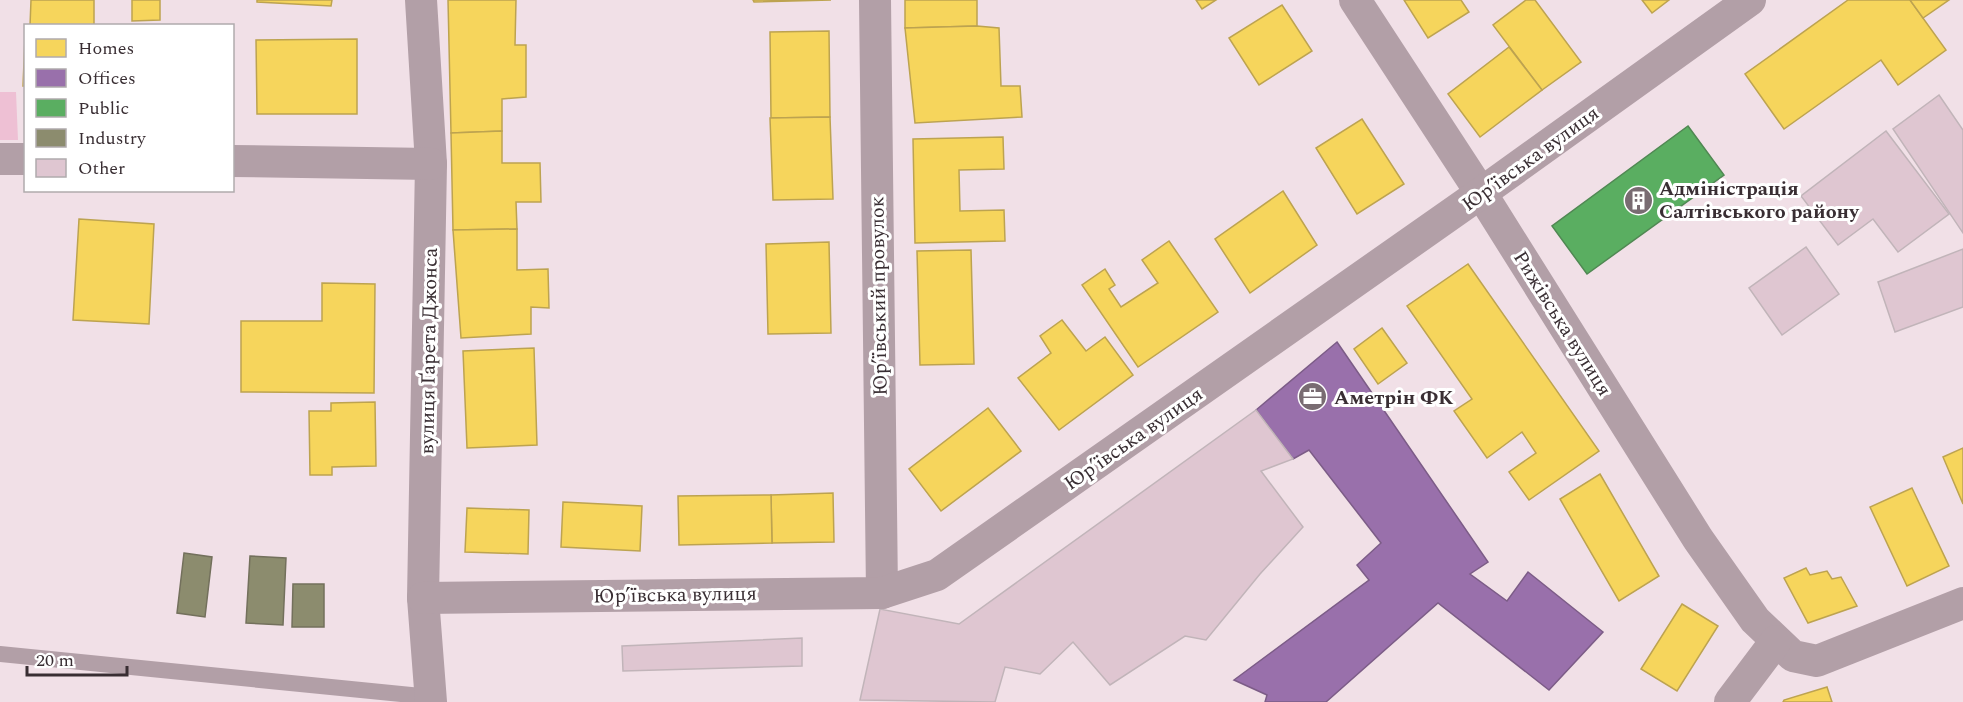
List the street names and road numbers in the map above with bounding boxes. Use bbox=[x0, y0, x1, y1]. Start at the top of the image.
street label: Юр’ївська вулиця bbox=[1456, 99, 1606, 219]
street label: Юр’ївський провулок bbox=[862, 196, 896, 396]
street label: Рижівська вулиця bbox=[1505, 245, 1619, 402]
street label: вулиця Ґарета Джонса bbox=[412, 247, 446, 455]
street label: Юр’ївська вулиця bbox=[1058, 380, 1209, 498]
street label: Юр’ївська вулиця bbox=[593, 579, 757, 611]

